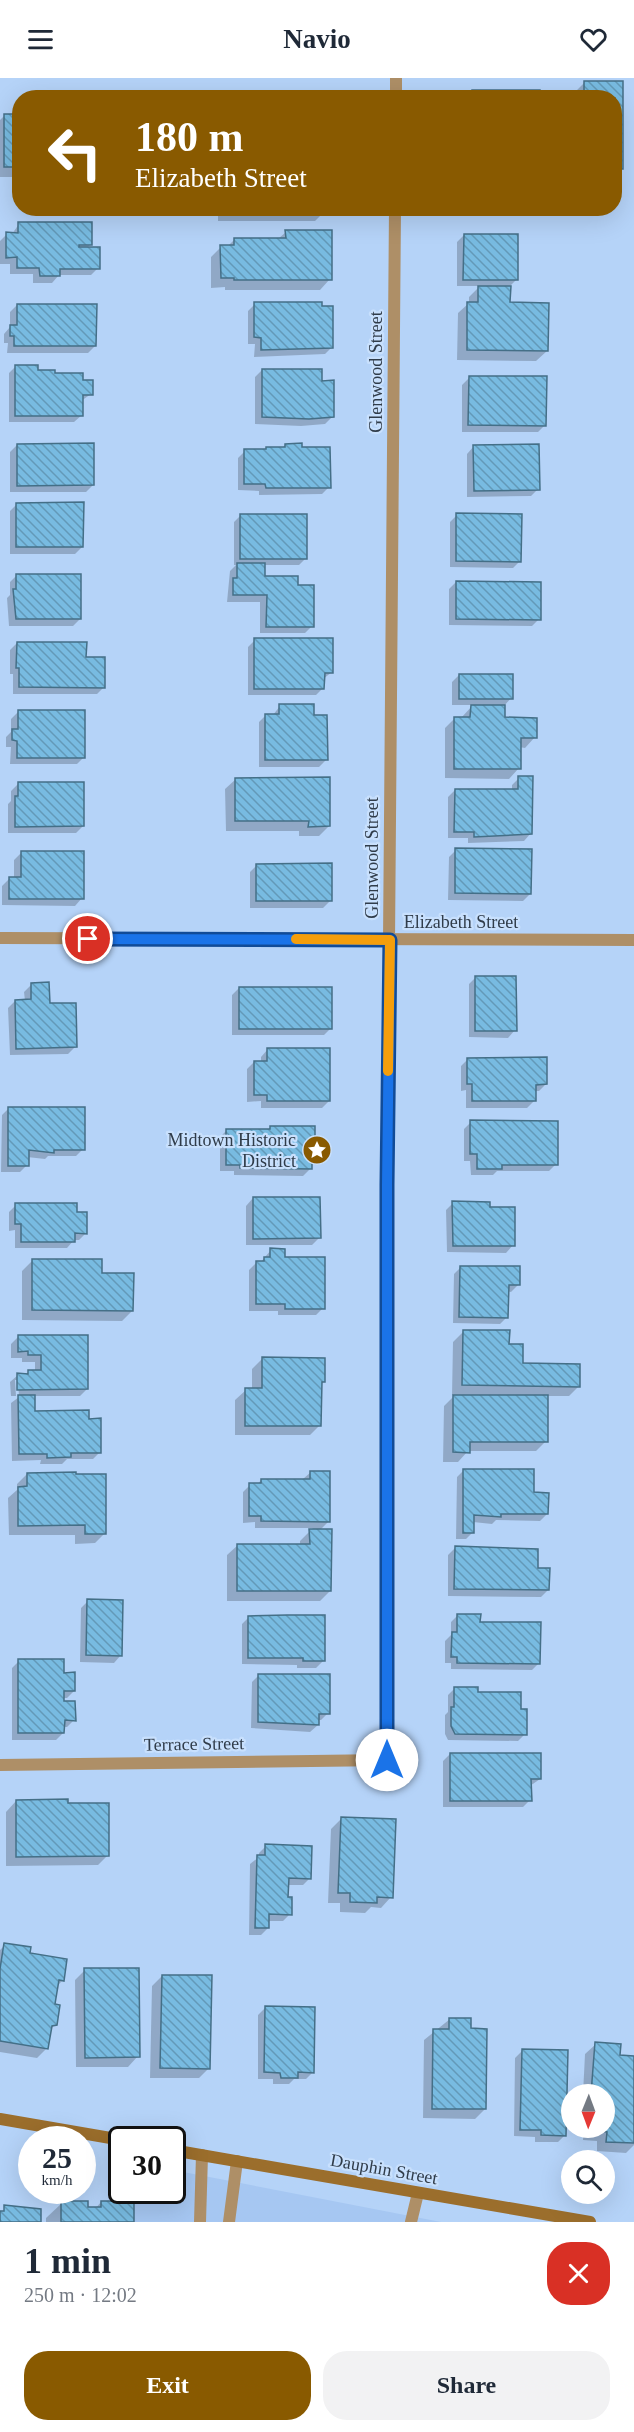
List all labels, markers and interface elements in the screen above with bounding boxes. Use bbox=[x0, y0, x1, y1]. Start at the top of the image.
icon: menu bbox=[24, 23, 57, 56]
icon: heart bbox=[577, 23, 610, 56]
text: Navio bbox=[283, 24, 351, 54]
icon: left bbox=[36, 114, 114, 192]
text: 180 m bbox=[135, 114, 244, 160]
text: Elizabeth Street bbox=[135, 163, 307, 193]
street label: Glenwood Street bbox=[366, 311, 386, 433]
street label: Glenwood Street bbox=[362, 797, 382, 919]
street label: Elizabeth Street bbox=[404, 912, 518, 932]
pin bbox=[62, 913, 113, 964]
icon: arrive bbox=[71, 922, 104, 955]
place label: Midtown Historic District bbox=[168, 1130, 296, 1171]
place icon: Midtown Historic District bbox=[301, 1134, 333, 1166]
position arrow bbox=[355, 1728, 419, 1792]
street label: Terrace Street bbox=[144, 1733, 244, 1755]
north arrow bbox=[561, 2084, 615, 2138]
map controls bbox=[561, 2084, 615, 2204]
speed limit sign: 30 bbox=[108, 2126, 186, 2204]
text: 25 bbox=[42, 2141, 72, 2174]
street label: Dauphin Street bbox=[329, 2150, 439, 2188]
button: search bbox=[561, 2150, 615, 2204]
text: km/h bbox=[42, 2172, 72, 2188]
text: 1 min bbox=[24, 2241, 111, 2281]
button: close bbox=[547, 2242, 610, 2305]
text: 250 m · 12:02 bbox=[24, 2284, 137, 2306]
button: Exit bbox=[24, 2351, 311, 2420]
button: Share bbox=[323, 2351, 610, 2420]

